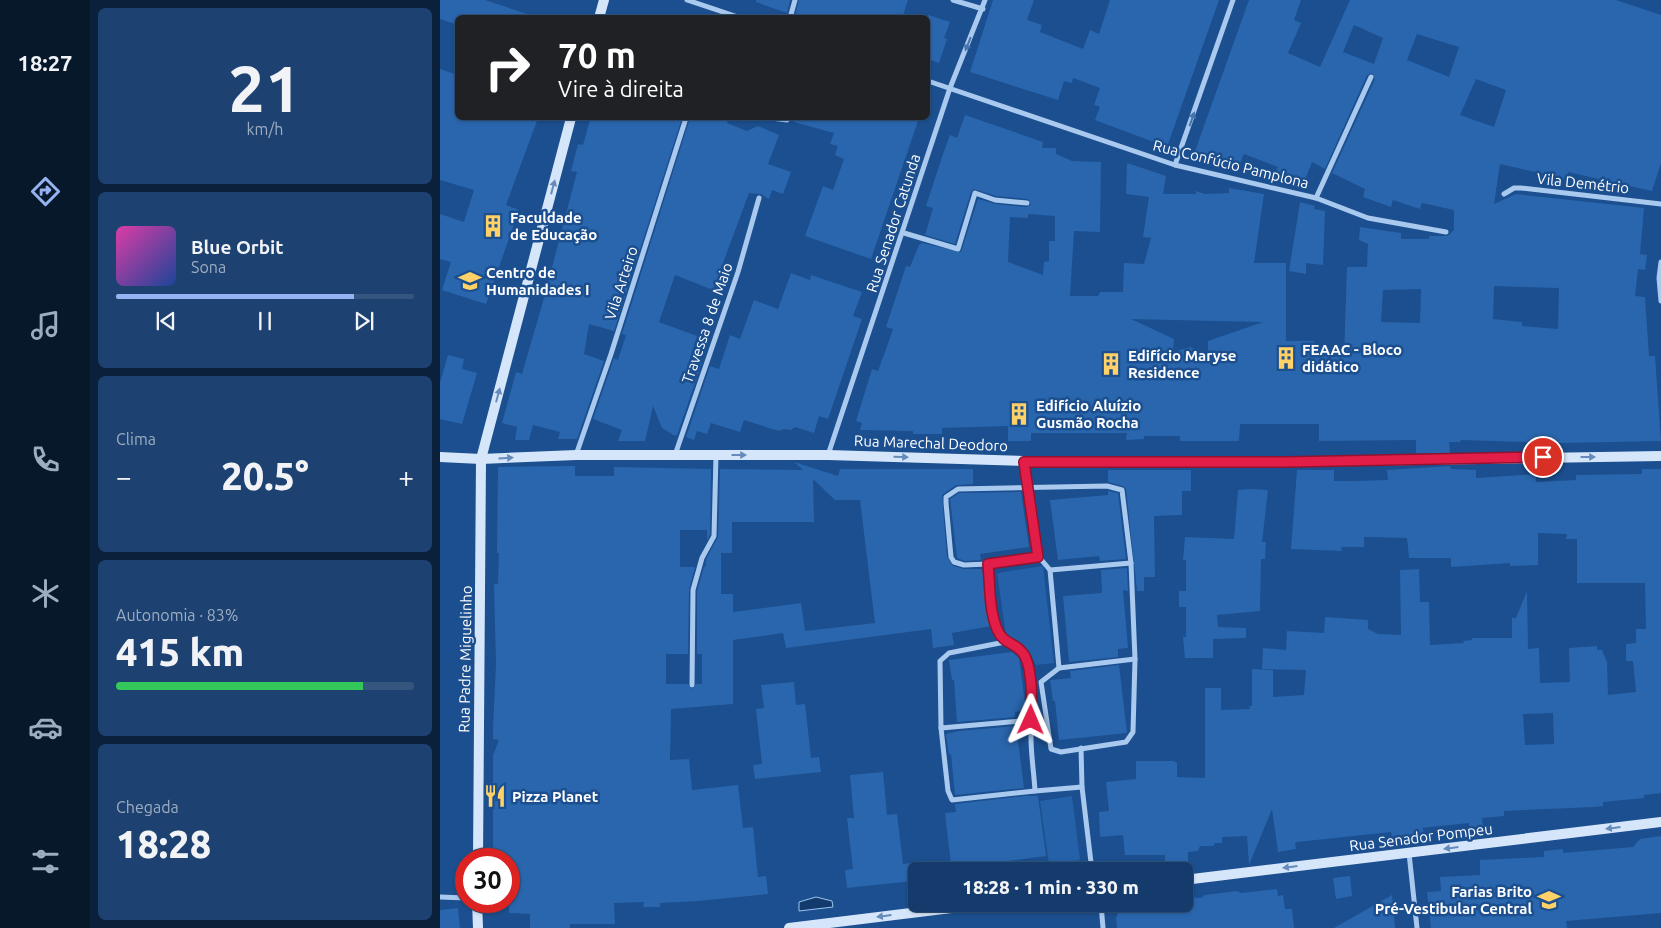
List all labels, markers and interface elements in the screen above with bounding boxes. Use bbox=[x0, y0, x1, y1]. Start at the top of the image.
icon: right bbox=[475, 35, 540, 100]
text: 70 m bbox=[558, 35, 636, 75]
one-way arrow bbox=[964, 37, 972, 52]
text: 18:27 bbox=[17, 50, 73, 75]
text: 21 bbox=[228, 51, 302, 124]
text: Vire à direita bbox=[558, 76, 684, 101]
one-way arrow bbox=[1188, 112, 1196, 127]
text: km/h bbox=[247, 120, 283, 138]
street label: Rua Confúcio Pamplona bbox=[1151, 136, 1311, 192]
street label: Rua Senador Catunda bbox=[863, 152, 923, 294]
street label: Vila Demétrio bbox=[1536, 170, 1630, 196]
icon: directions bbox=[28, 174, 63, 209]
one-way arrow bbox=[549, 180, 557, 195]
place label: Faculdade de Educação bbox=[510, 209, 597, 244]
building icon: Faculdade de Educação bbox=[480, 213, 506, 239]
text: Blue Orbit bbox=[191, 236, 284, 258]
street label: Vila Arteiro bbox=[601, 244, 641, 322]
text: Sona bbox=[191, 258, 226, 276]
street label: Travessa 8 de Maio bbox=[678, 260, 736, 386]
place label: Centro de Humanidades I bbox=[486, 264, 590, 298]
school or university icon: Centro de Humanidades I bbox=[457, 268, 483, 294]
icon: previous bbox=[152, 307, 180, 335]
icon: pause bbox=[251, 307, 279, 335]
icon: next bbox=[350, 307, 378, 335]
icon: music bbox=[28, 308, 63, 343]
place label: FEAAC - Bloco didático bbox=[1302, 341, 1402, 375]
building icon: FEAAC - Bloco didático bbox=[1273, 345, 1299, 371]
place label: Edifício Maryse Residence bbox=[1128, 347, 1236, 381]
building icon: Edifício Maryse Residence bbox=[1098, 351, 1124, 377]
one-way arrow bbox=[494, 388, 502, 403]
place label: Edifício Aluízio Gusmão Rocha bbox=[1036, 397, 1141, 431]
building icon: Edifício Aluízio Gusmão Rocha bbox=[1006, 401, 1032, 427]
text: Clima bbox=[116, 430, 156, 448]
street label: Rua Marechal Deodoro bbox=[854, 432, 1008, 454]
pin bbox=[1522, 436, 1564, 478]
icon: phone bbox=[28, 442, 63, 477]
icon: arrive bbox=[1529, 443, 1557, 471]
one-way arrow bbox=[731, 451, 747, 459]
one-way arrow bbox=[1581, 453, 1597, 461]
one-way arrow bbox=[498, 454, 514, 462]
one-way arrow bbox=[893, 454, 909, 462]
text: 20.5° bbox=[221, 455, 309, 497]
text: − bbox=[116, 461, 132, 492]
text: + bbox=[398, 461, 414, 492]
icon: climate bbox=[28, 576, 63, 611]
street label: Rua Padre Miguelinho bbox=[455, 585, 475, 733]
text: Autonomia · 83% bbox=[116, 606, 238, 624]
text: 415 km bbox=[116, 631, 244, 673]
position arrow bbox=[1004, 693, 1056, 745]
icon: car bbox=[28, 710, 63, 745]
restaurant icon: Pizza Planet bbox=[482, 783, 508, 809]
place label: Pizza Planet bbox=[512, 788, 599, 805]
text: Chegada bbox=[116, 798, 179, 816]
street label: Rua Senador Pompeu bbox=[1348, 820, 1494, 854]
text: 18:28 bbox=[116, 823, 211, 865]
one-way arrow bbox=[1604, 824, 1620, 832]
icon: filters bbox=[28, 844, 63, 879]
one-way arrow bbox=[1443, 844, 1459, 852]
speed limit sign: 30 bbox=[455, 848, 520, 913]
one-way arrow bbox=[1282, 863, 1298, 871]
text: 18:28 · 1 min · 330 m bbox=[962, 876, 1139, 898]
place label: Farias Brito Pré-Vestibular Central bbox=[1375, 883, 1532, 917]
school or university icon: Farias Brito Pré-Vestibular Central bbox=[1536, 887, 1562, 913]
one-way arrow bbox=[875, 912, 891, 920]

